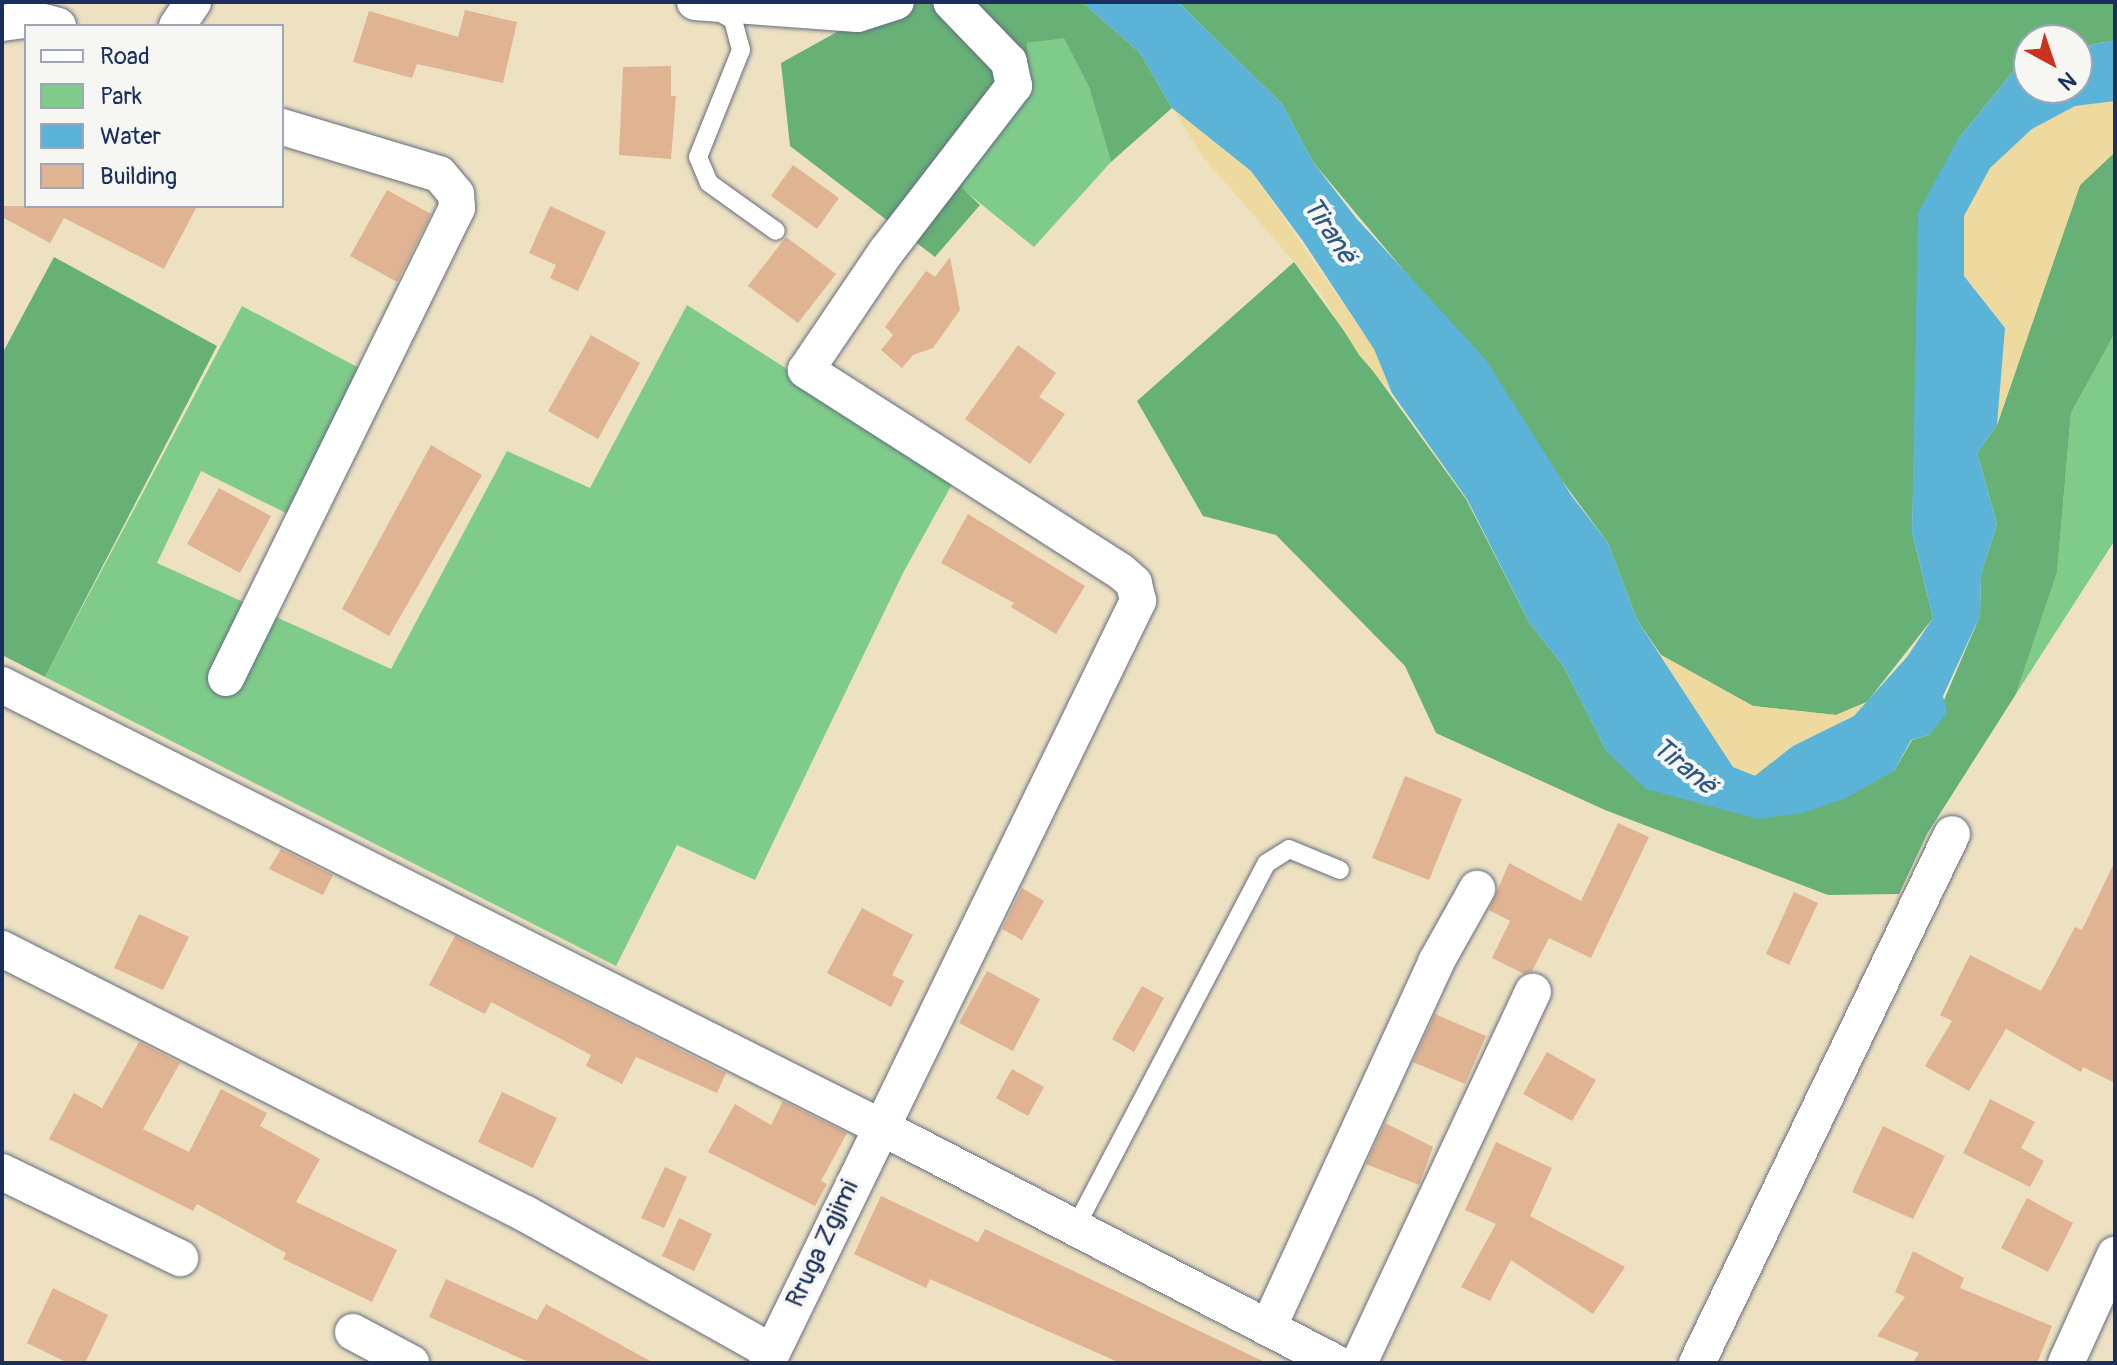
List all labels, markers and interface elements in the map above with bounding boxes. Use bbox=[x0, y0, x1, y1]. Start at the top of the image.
legend bbox=[24, 24, 284, 208]
north arrow bbox=[2013, 24, 2093, 104]
text: Road bbox=[100, 42, 150, 71]
text: N bbox=[2052, 65, 2082, 96]
text: Park bbox=[100, 82, 142, 111]
text: Water bbox=[100, 122, 161, 151]
text: Building bbox=[100, 162, 177, 191]
water label: Tiranë bbox=[1295, 191, 1363, 271]
water label: Tiranë bbox=[1645, 731, 1723, 803]
street label: Rruga Zgjimi bbox=[780, 1175, 866, 1313]

